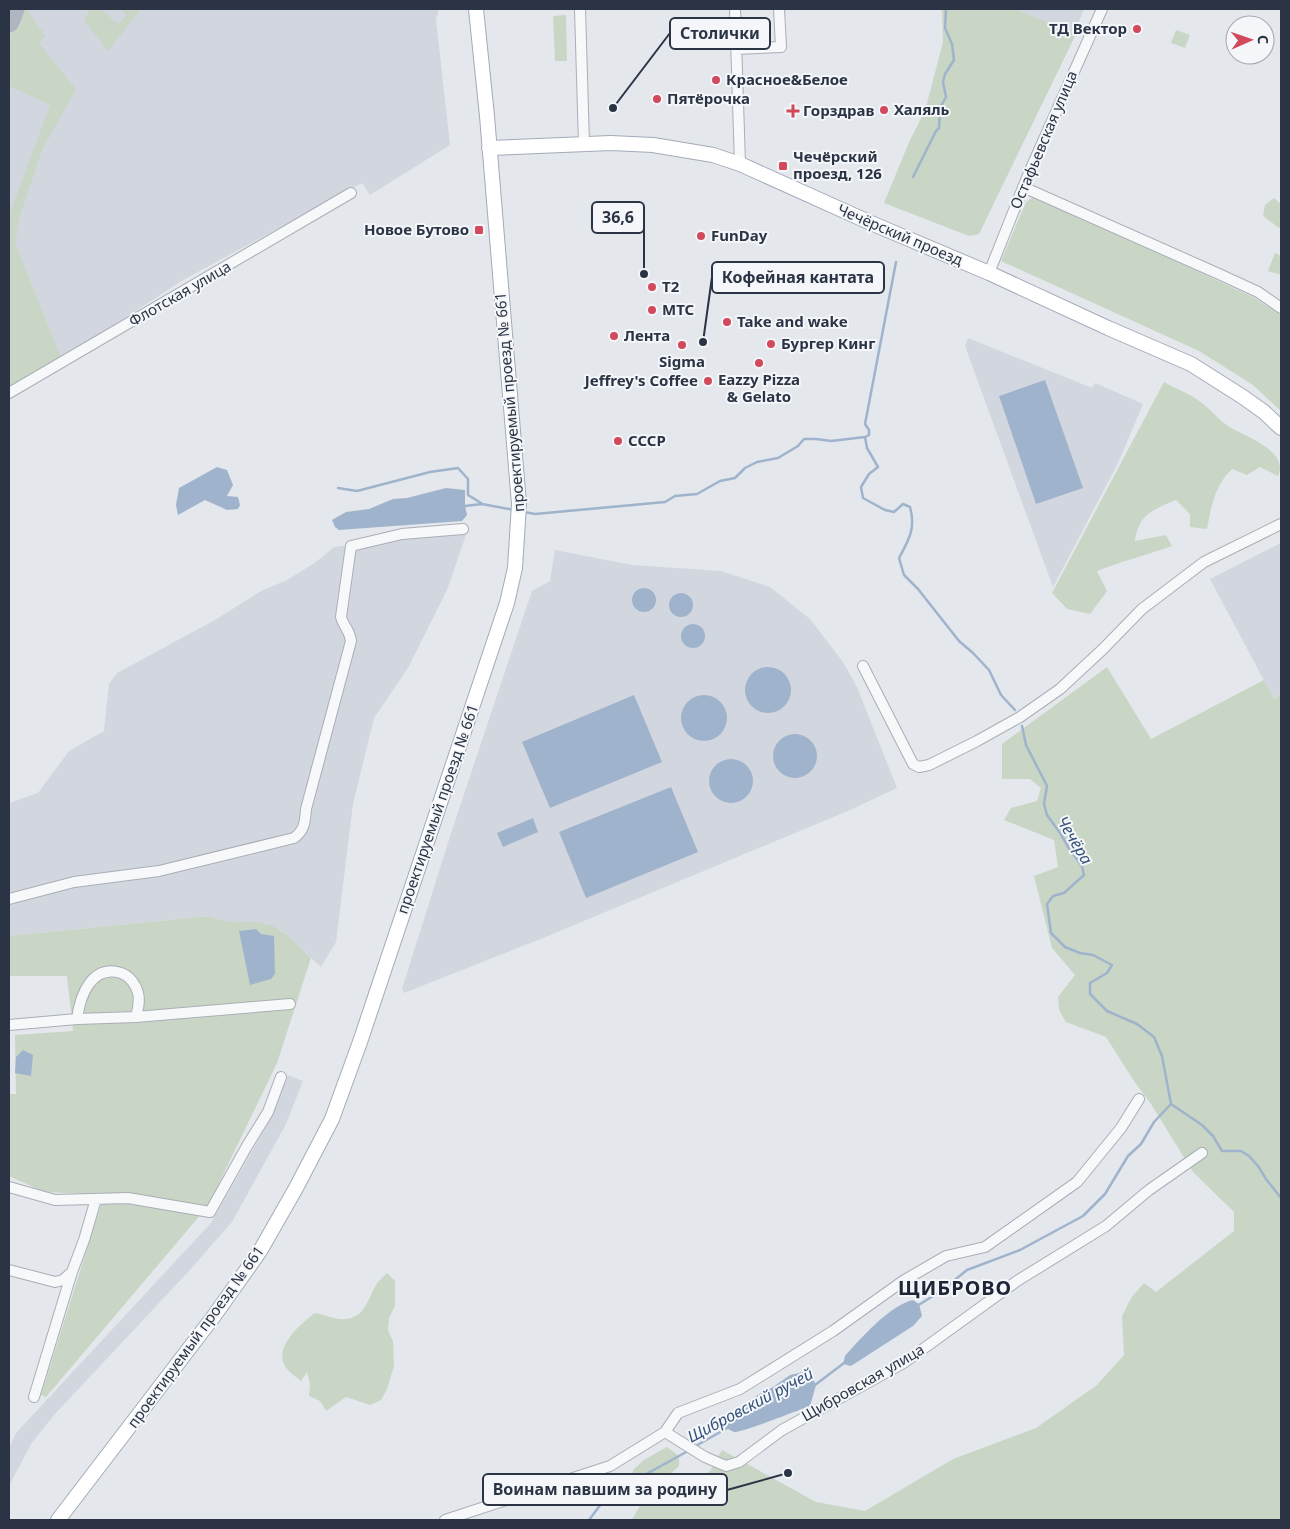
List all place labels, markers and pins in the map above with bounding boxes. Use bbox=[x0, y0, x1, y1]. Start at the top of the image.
callout: Столички bbox=[670, 18, 770, 49]
place label: ТД Вектор bbox=[1049, 18, 1127, 38]
marker: ТД Вектор bbox=[1131, 23, 1143, 35]
place label: Красное&Белое bbox=[726, 69, 848, 89]
marker: Красное&Белое bbox=[710, 74, 722, 86]
place label: Пятёрочка bbox=[667, 88, 750, 108]
marker: Пятёрочка bbox=[651, 93, 663, 105]
place label: Халяль bbox=[894, 99, 950, 119]
place label: Горздрав bbox=[803, 100, 874, 120]
marker: Халяль bbox=[878, 104, 890, 116]
marker: Горздрав bbox=[787, 105, 799, 117]
place label: Чечёрский проезд, 126 bbox=[793, 146, 882, 183]
marker: Чечёрский проезд, 126 bbox=[777, 160, 789, 172]
callout: 36,6 bbox=[592, 202, 644, 233]
place label: Новое Бутово bbox=[364, 219, 469, 239]
marker: Новое Бутово bbox=[473, 224, 485, 236]
place label: FunDay bbox=[711, 225, 768, 245]
marker: FunDay bbox=[695, 230, 707, 242]
callout: Кофейная кантата bbox=[712, 262, 884, 293]
place label: T2 bbox=[662, 276, 680, 296]
marker: T2 bbox=[646, 281, 658, 293]
place label: МТС bbox=[662, 299, 695, 319]
marker: МТС bbox=[646, 304, 658, 316]
place label: Take and wake bbox=[737, 311, 848, 331]
marker: Take and wake bbox=[721, 316, 733, 328]
place label: Лента bbox=[624, 325, 670, 345]
marker: Лента bbox=[608, 330, 620, 342]
place label: Бургер Кинг bbox=[781, 333, 875, 353]
marker: Бургер Кинг bbox=[765, 338, 777, 350]
marker: Sigma bbox=[676, 339, 688, 351]
place label: Sigma bbox=[659, 351, 705, 371]
marker: Eazzy Pizza & Gelato bbox=[753, 357, 765, 369]
place label: Eazzy Pizza & Gelato bbox=[718, 369, 800, 406]
place label: Jeffrey's Coffee bbox=[583, 370, 698, 390]
marker: Jeffrey's Coffee bbox=[702, 375, 714, 387]
place label: СССР bbox=[628, 430, 666, 450]
marker: СССР bbox=[612, 435, 624, 447]
callout: Воинам павшим за родину bbox=[483, 1474, 727, 1505]

